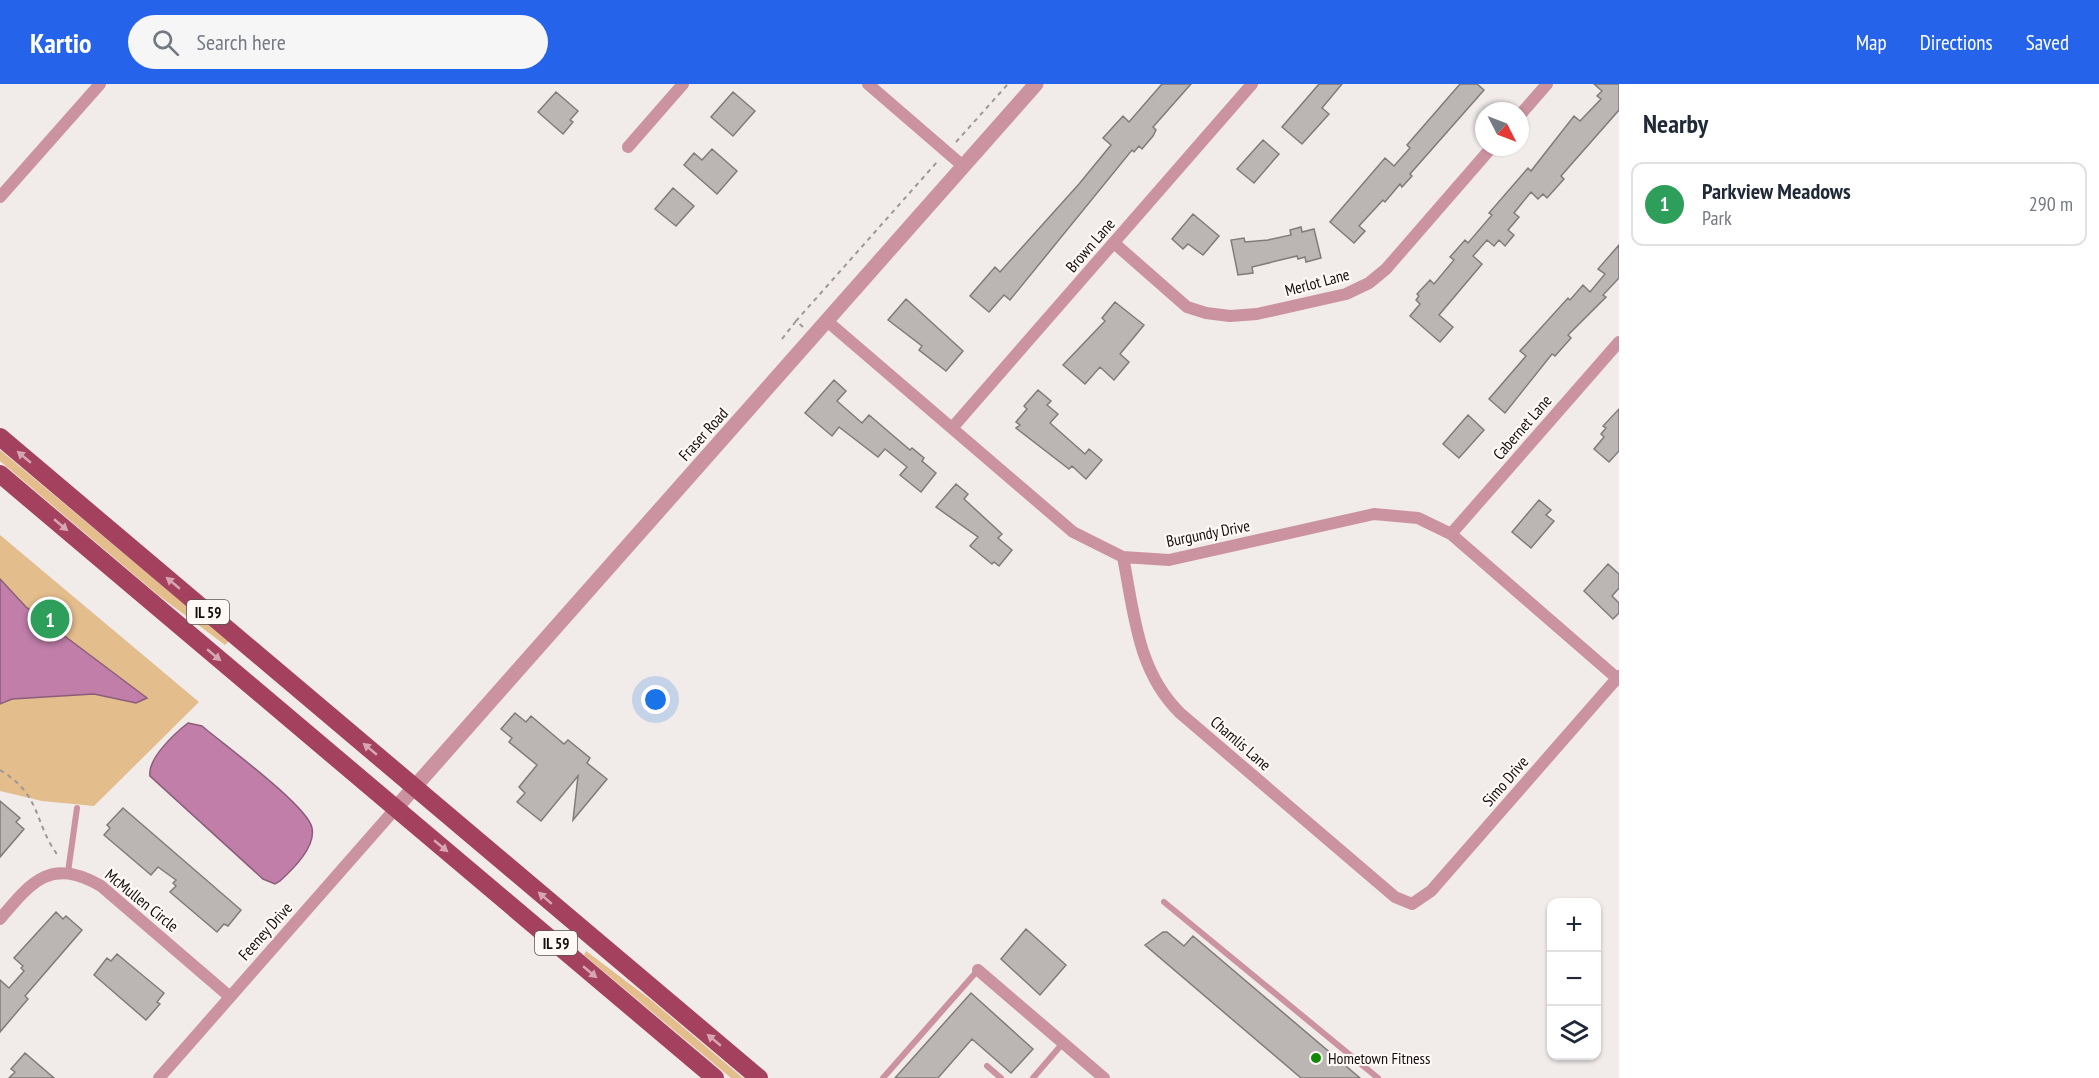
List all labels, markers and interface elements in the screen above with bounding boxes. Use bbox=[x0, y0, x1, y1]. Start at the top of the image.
search box bbox=[128, 15, 548, 69]
text: Kartio bbox=[30, 24, 92, 61]
icon: search bbox=[149, 26, 182, 59]
text: Search here bbox=[197, 28, 286, 56]
text: Map bbox=[1856, 29, 1887, 56]
text: Directions bbox=[1920, 29, 1993, 56]
text: Saved bbox=[2026, 29, 2069, 56]
north arrow bbox=[1475, 102, 1529, 156]
text: Nearby bbox=[1643, 107, 1708, 140]
text: Parkview Meadows bbox=[1702, 177, 1851, 205]
text: 1 bbox=[1660, 191, 1669, 217]
text: 290 m bbox=[2029, 191, 2073, 217]
text: Park bbox=[1702, 205, 1732, 231]
street label: Brown Lane bbox=[1061, 214, 1119, 276]
street label: Merlot Lane bbox=[1282, 264, 1352, 300]
street label: Cabernet Lane bbox=[1488, 390, 1556, 464]
street label: Fraser Road bbox=[674, 403, 732, 465]
one-way arrow bbox=[17, 451, 32, 464]
street label: Burgundy Drive bbox=[1165, 515, 1251, 551]
one-way arrow bbox=[53, 518, 68, 531]
one-way arrow bbox=[165, 576, 181, 589]
pin: 1 bbox=[31, 596, 70, 642]
road number: IL 59 bbox=[187, 600, 229, 624]
one-way arrow bbox=[206, 648, 222, 661]
your location bbox=[641, 685, 670, 714]
street label: Chamlis Lane bbox=[1207, 711, 1275, 775]
one-way arrow bbox=[363, 743, 378, 756]
street label: Simo Drive bbox=[1478, 752, 1532, 810]
one-way arrow bbox=[433, 839, 449, 852]
street label: McMullen Circle bbox=[101, 864, 183, 936]
one-way arrow bbox=[537, 891, 553, 904]
street label: Feeney Drive bbox=[234, 898, 296, 964]
map controls bbox=[1547, 898, 1601, 1060]
button: + bbox=[1547, 898, 1601, 952]
road number: IL 59 bbox=[535, 931, 577, 955]
button: − bbox=[1547, 952, 1601, 1006]
one-way arrow bbox=[582, 965, 598, 978]
button: layers bbox=[1547, 1006, 1601, 1060]
one-way arrow bbox=[707, 1034, 722, 1047]
place label: Hometown Fitness bbox=[1328, 1048, 1430, 1068]
marker: Hometown Fitness bbox=[1309, 1051, 1323, 1065]

